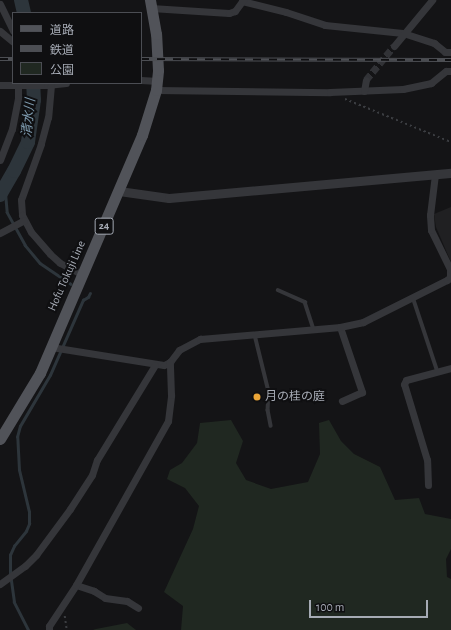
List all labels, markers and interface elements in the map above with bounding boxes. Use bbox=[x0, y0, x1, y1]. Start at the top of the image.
legend bbox=[12, 12, 142, 84]
text: 道路 bbox=[50, 24, 74, 36]
text: 鉄道 bbox=[50, 44, 74, 56]
text: 公園 bbox=[50, 64, 74, 76]
water label: 清水川 bbox=[20, 98, 40, 138]
road number: 24 bbox=[94, 217, 114, 235]
street label: Hofu Tokuji Line bbox=[45, 239, 89, 313]
place label: 月の桂の庭 bbox=[265, 390, 325, 404]
marker: 月の桂の庭 bbox=[252, 392, 262, 402]
scale bar bbox=[311, 592, 430, 618]
text: 100 m bbox=[316, 601, 344, 613]

